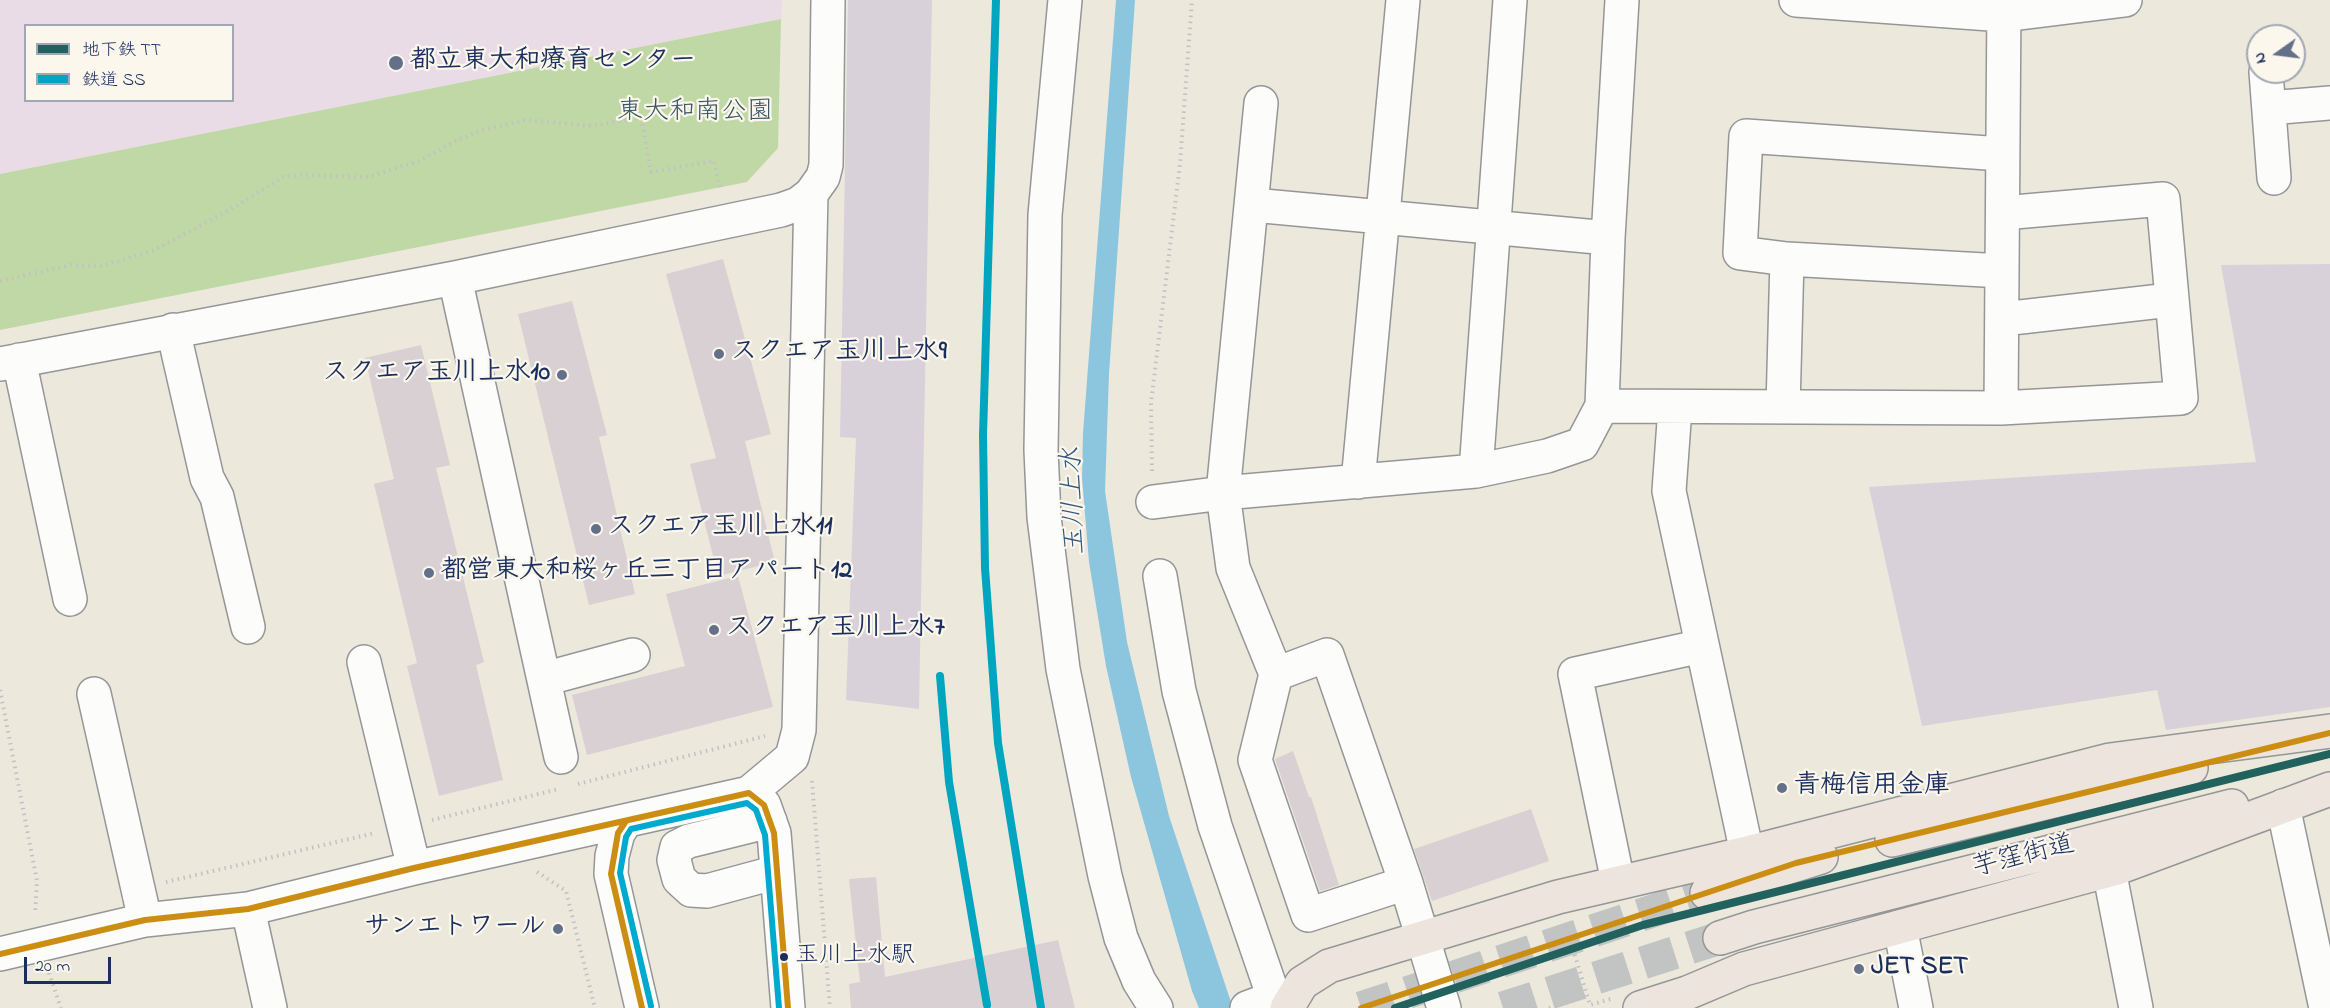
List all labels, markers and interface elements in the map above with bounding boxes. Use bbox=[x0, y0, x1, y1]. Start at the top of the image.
legend bbox=[24, 24, 234, 102]
north arrow bbox=[2246, 24, 2306, 84]
text: 地下鉄 TT bbox=[82, 38, 161, 64]
place label: 都立東大和療育センター bbox=[410, 47, 696, 79]
text: N bbox=[2248, 50, 2273, 66]
marker: 都立東大和療育センター bbox=[387, 54, 405, 72]
text: 鉄道 SS bbox=[82, 68, 146, 94]
park label: 東大和南公園 bbox=[617, 98, 773, 130]
place label: スクエア玉川上水9 bbox=[731, 338, 947, 370]
marker: スクエア玉川上水9 bbox=[712, 347, 726, 361]
place label: スクエア玉川上水10 bbox=[323, 359, 550, 391]
marker: スクエア玉川上水10 bbox=[555, 368, 569, 382]
water label: 玉川上水 bbox=[1058, 446, 1094, 556]
place label: スクエア玉川上水11 bbox=[608, 513, 833, 545]
marker: スクエア玉川上水11 bbox=[589, 522, 603, 536]
place label: 都営東大和桜ヶ丘三丁目アパート12 bbox=[441, 557, 852, 589]
marker: 都営東大和桜ヶ丘三丁目アパート12 bbox=[422, 566, 436, 580]
place label: スクエア玉川上水7 bbox=[726, 614, 945, 646]
marker: スクエア玉川上水7 bbox=[707, 623, 721, 637]
place label: 青梅信用金庫 bbox=[1794, 772, 1950, 804]
marker: 青梅信用金庫 bbox=[1775, 781, 1789, 795]
street label: 芋窪街道 bbox=[1970, 830, 2078, 886]
place label: サンエトワール bbox=[364, 913, 546, 945]
marker: サンエトワール bbox=[551, 922, 565, 936]
place label: 玉川上水駅 bbox=[795, 943, 915, 971]
scale bar bbox=[27, 945, 114, 983]
marker: 玉川上水駅 bbox=[778, 951, 790, 963]
place label: JET SET bbox=[1871, 953, 1968, 985]
text: 20 m bbox=[35, 954, 70, 980]
marker: JET SET bbox=[1852, 962, 1866, 976]

